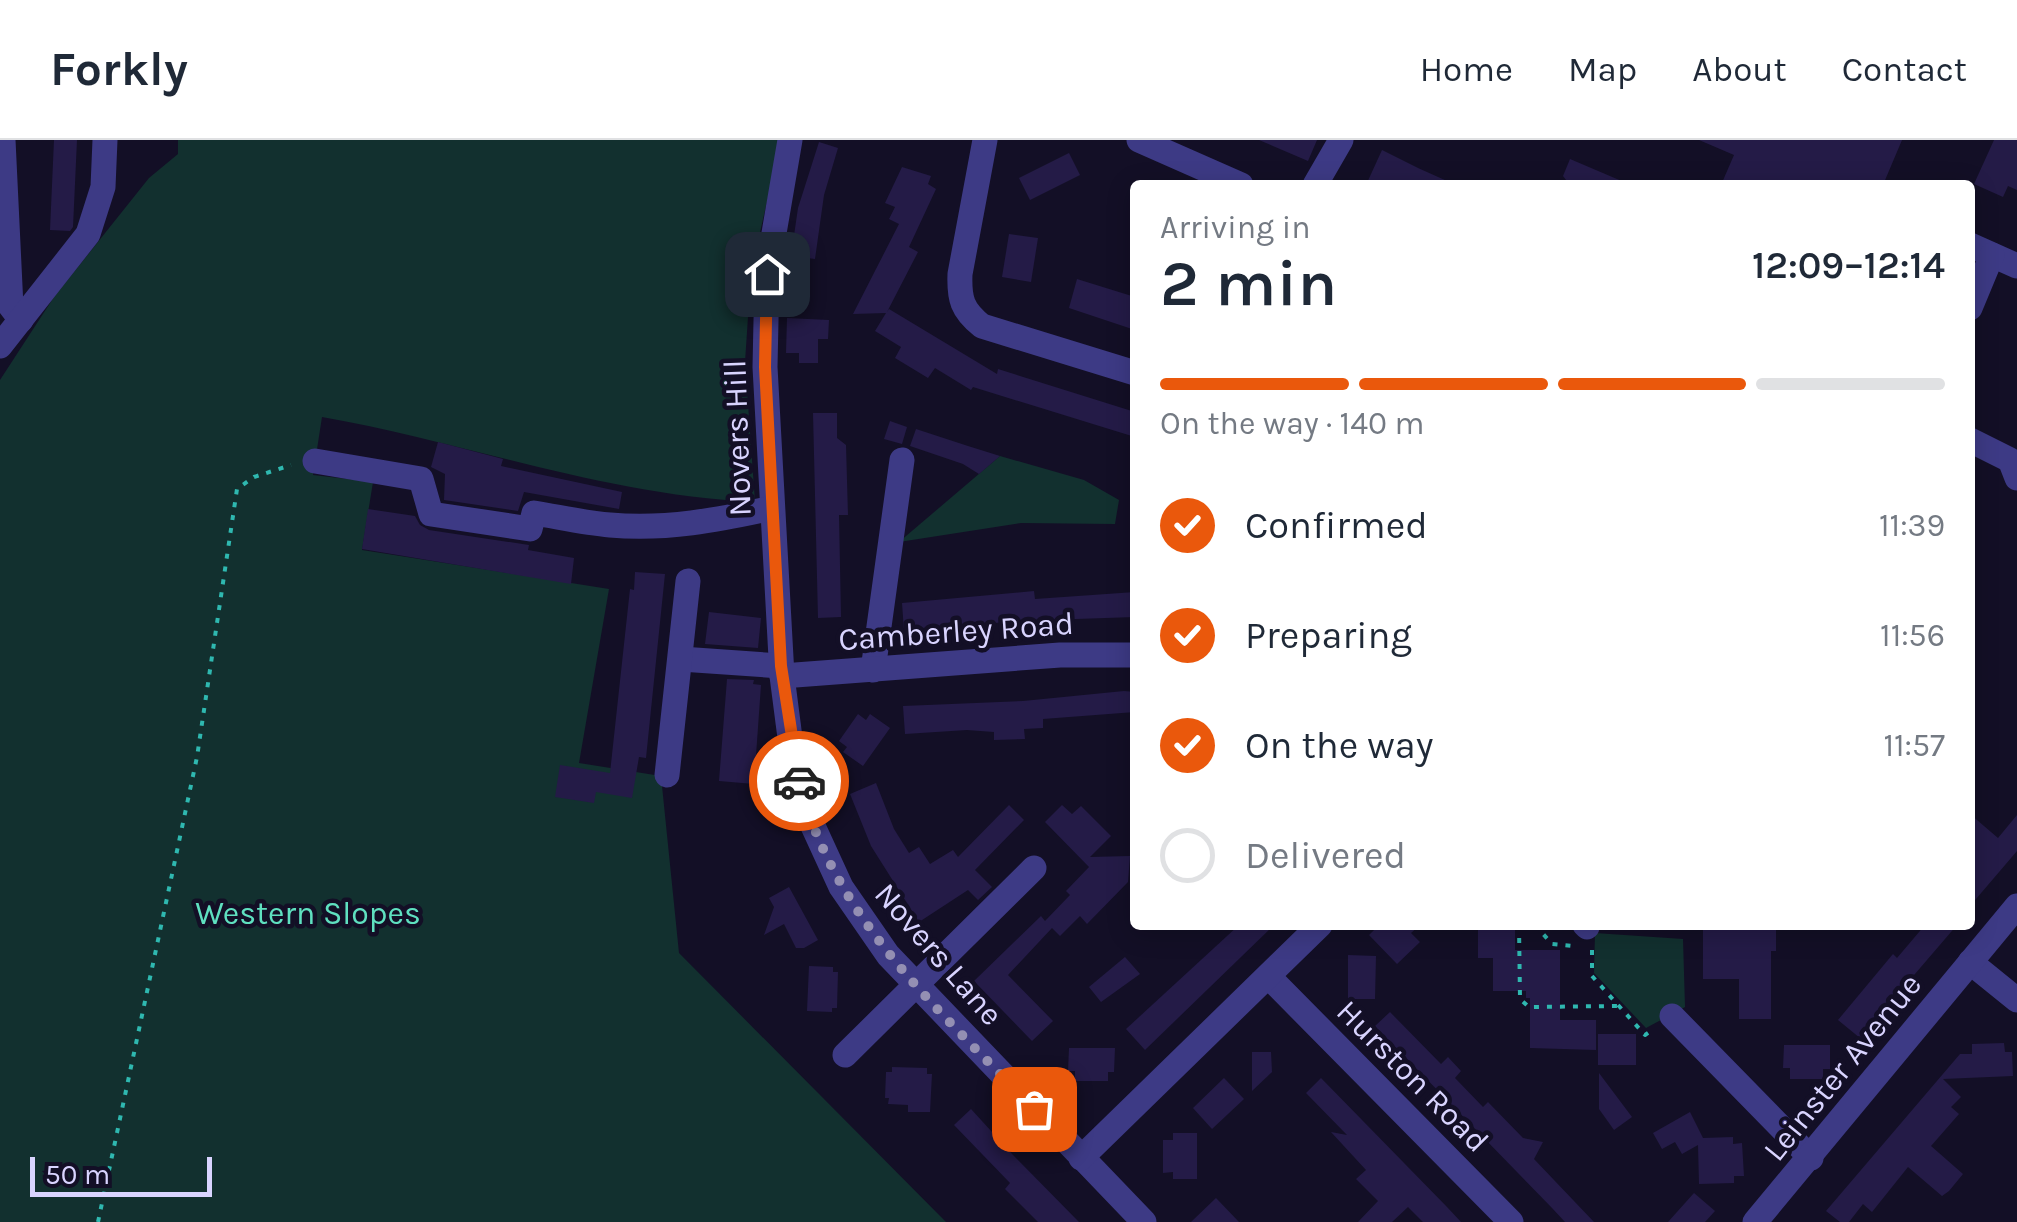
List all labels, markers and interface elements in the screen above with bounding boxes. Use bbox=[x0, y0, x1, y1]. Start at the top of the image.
text: Forkly bbox=[50, 41, 188, 97]
text: Home bbox=[1420, 49, 1513, 90]
text: Map bbox=[1568, 49, 1637, 90]
text: About bbox=[1692, 49, 1787, 90]
text: Contact bbox=[1842, 49, 1967, 90]
text: Arriving in bbox=[1160, 209, 1311, 246]
pin bbox=[725, 232, 810, 317]
text: 12:09–12:14 bbox=[1752, 243, 1945, 288]
text: 2 min bbox=[1160, 245, 1337, 321]
icon: home bbox=[740, 247, 795, 302]
street label: Novers Hill bbox=[716, 359, 759, 517]
text: On the way · 140 m bbox=[1160, 405, 1425, 442]
icon: check bbox=[1160, 498, 1215, 553]
text: Confirmed bbox=[1245, 503, 1428, 548]
text: 11:39 bbox=[1879, 507, 1945, 544]
street label: Camberley Road bbox=[837, 605, 1075, 658]
icon: check bbox=[1160, 608, 1215, 663]
text: Preparing bbox=[1245, 613, 1412, 658]
text: 11:56 bbox=[1880, 617, 1945, 654]
icon: check bbox=[1160, 718, 1215, 773]
text: On the way bbox=[1245, 723, 1433, 768]
text: 11:57 bbox=[1883, 727, 1945, 764]
courier bbox=[749, 731, 849, 831]
icon: car bbox=[772, 754, 827, 809]
text: Delivered bbox=[1245, 833, 1406, 878]
street label: Novers Lane bbox=[867, 876, 1010, 1033]
park label: Western Slopes bbox=[195, 895, 421, 932]
street label: Leinster Avenue bbox=[1756, 966, 1929, 1168]
street label: Hurston Road bbox=[1329, 993, 1496, 1160]
pin bbox=[992, 1067, 1077, 1152]
icon: bag bbox=[1007, 1082, 1062, 1137]
scale bar bbox=[30, 1152, 212, 1196]
text: 50 m bbox=[45, 1158, 110, 1191]

